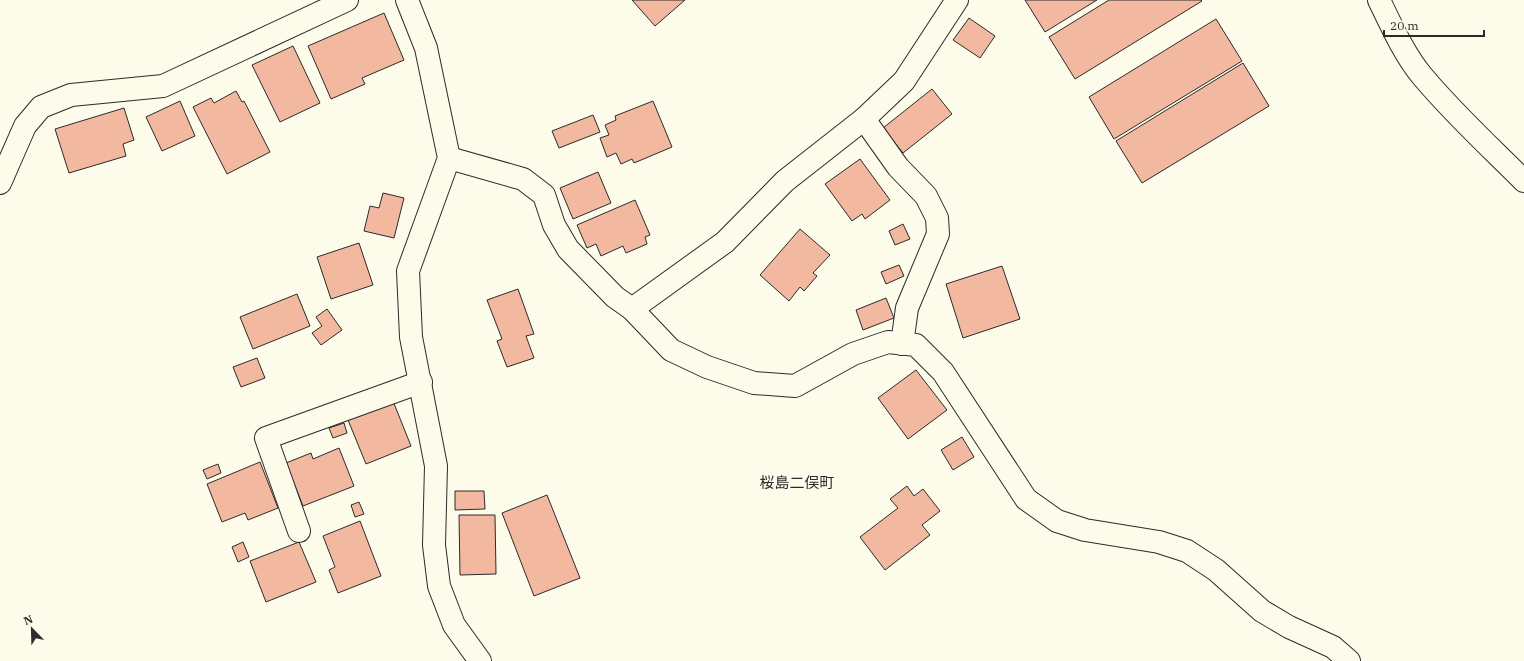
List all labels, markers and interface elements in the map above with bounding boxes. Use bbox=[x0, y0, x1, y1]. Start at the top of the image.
scale bar bbox=[1384, 12, 1484, 38]
text: 20 m bbox=[1390, 18, 1419, 33]
district label: 桜島二俣町 bbox=[759, 473, 835, 492]
north arrow bbox=[12, 609, 52, 649]
text: N bbox=[21, 612, 35, 628]

